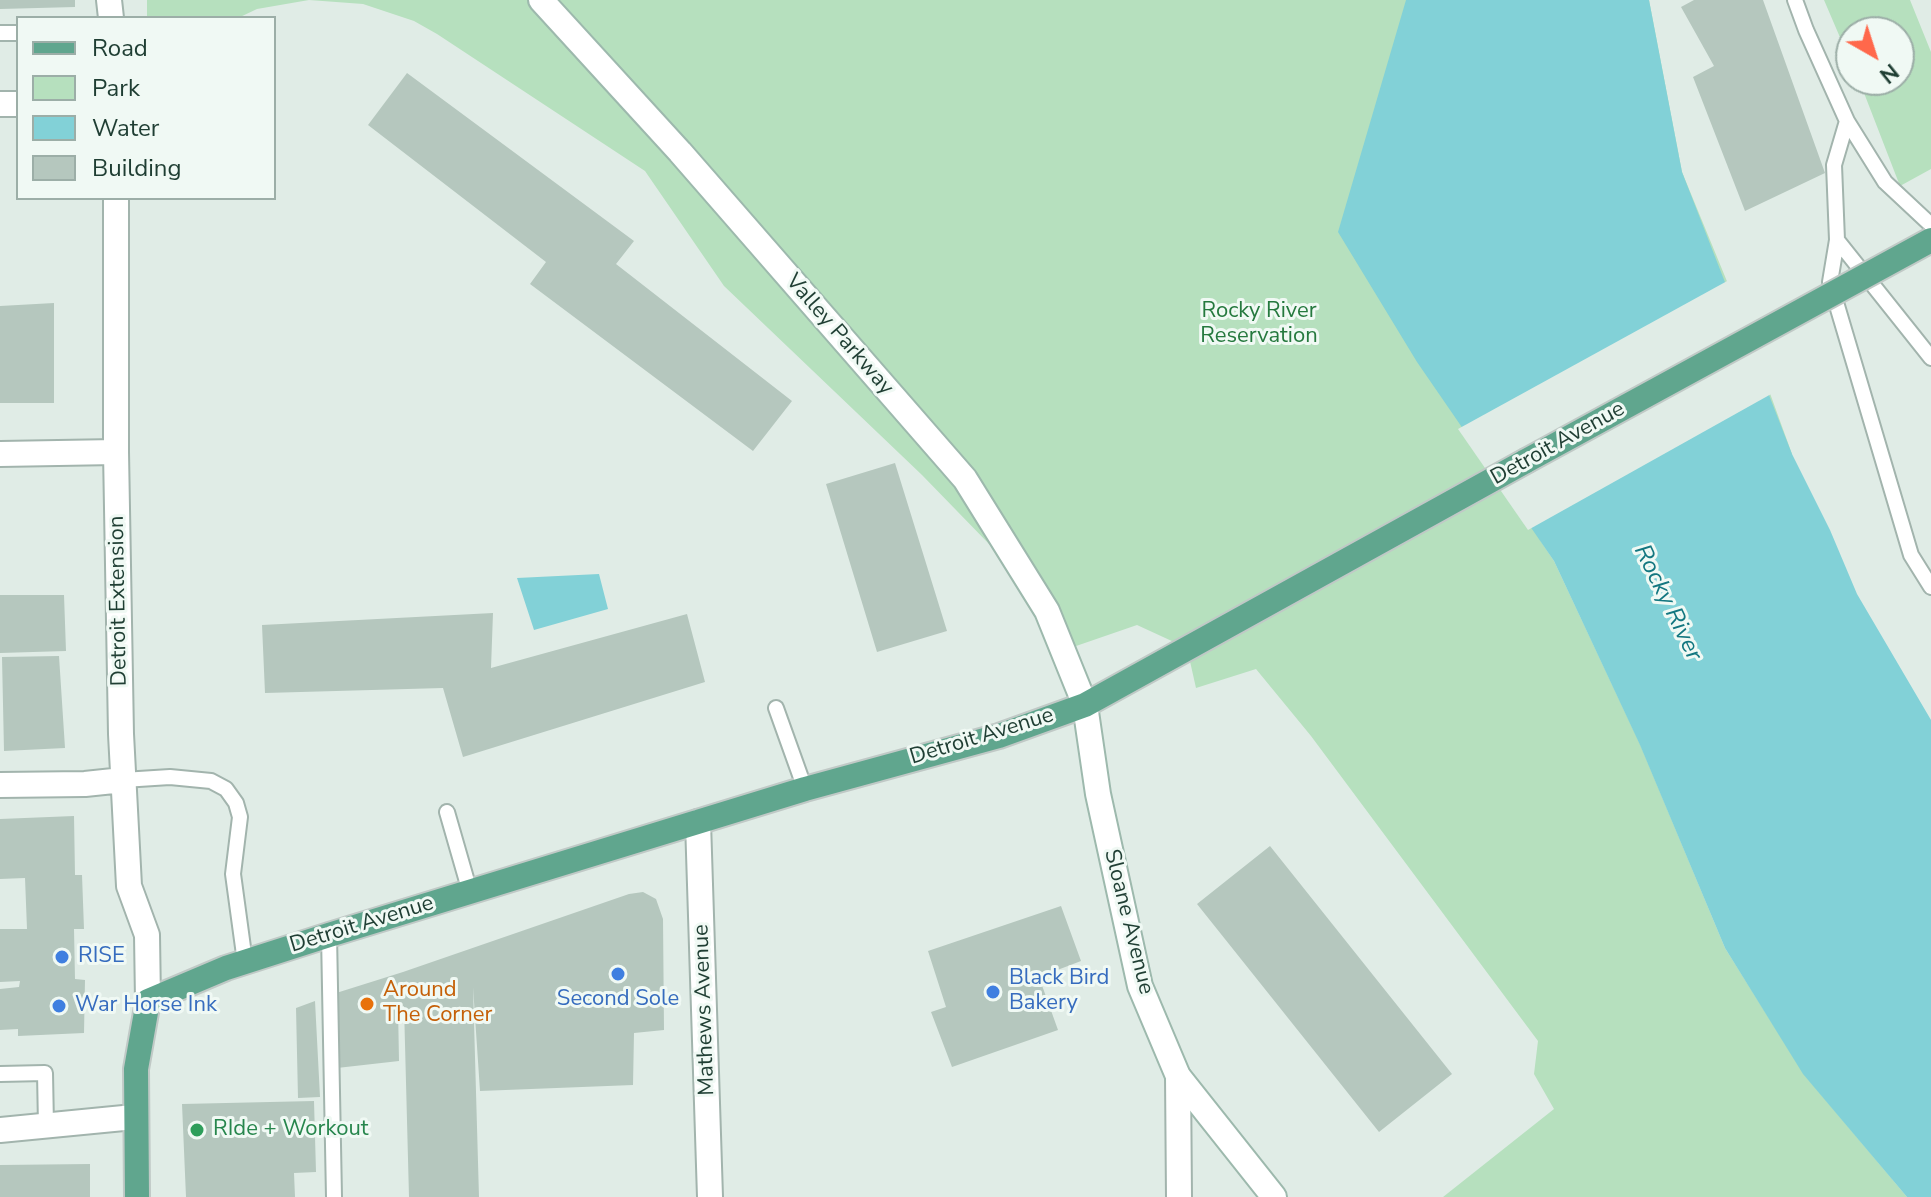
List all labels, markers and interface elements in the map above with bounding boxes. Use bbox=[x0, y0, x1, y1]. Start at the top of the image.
legend bbox=[16, 16, 276, 200]
north arrow bbox=[1835, 16, 1915, 96]
text: Road bbox=[92, 32, 148, 64]
text: N bbox=[1873, 56, 1905, 90]
text: Park bbox=[92, 72, 140, 104]
text: Water bbox=[92, 112, 159, 144]
text: Building bbox=[92, 152, 182, 184]
street label: Valley Parkway bbox=[779, 269, 899, 401]
park label: Rocky River Reservation bbox=[1200, 299, 1318, 350]
street label: Detroit Avenue bbox=[1486, 396, 1630, 492]
street label: Detroit Extension bbox=[104, 515, 134, 687]
water label: Rocky River bbox=[1627, 540, 1707, 666]
street label: Detroit Avenue bbox=[907, 703, 1057, 771]
street label: Sloane Avenue bbox=[1097, 847, 1159, 997]
street label: Detroit Avenue bbox=[287, 891, 437, 959]
street label: Mathews Avenue bbox=[689, 924, 721, 1096]
place label: RISE bbox=[78, 944, 125, 970]
marker: RISE bbox=[53, 948, 71, 966]
marker: Second Sole bbox=[609, 965, 627, 983]
place label: Black Bird Bakery bbox=[1009, 966, 1109, 1018]
place label: Around The Corner bbox=[383, 978, 492, 1030]
marker: Black Bird Bakery bbox=[984, 983, 1002, 1001]
place label: Second Sole bbox=[557, 987, 679, 1013]
place label: War Horse Ink bbox=[75, 993, 217, 1019]
marker: Around The Corner bbox=[358, 995, 376, 1013]
marker: War Horse Ink bbox=[50, 997, 68, 1015]
place label: RIde + Workout bbox=[213, 1117, 368, 1143]
marker: RIde + Workout bbox=[188, 1121, 206, 1139]

